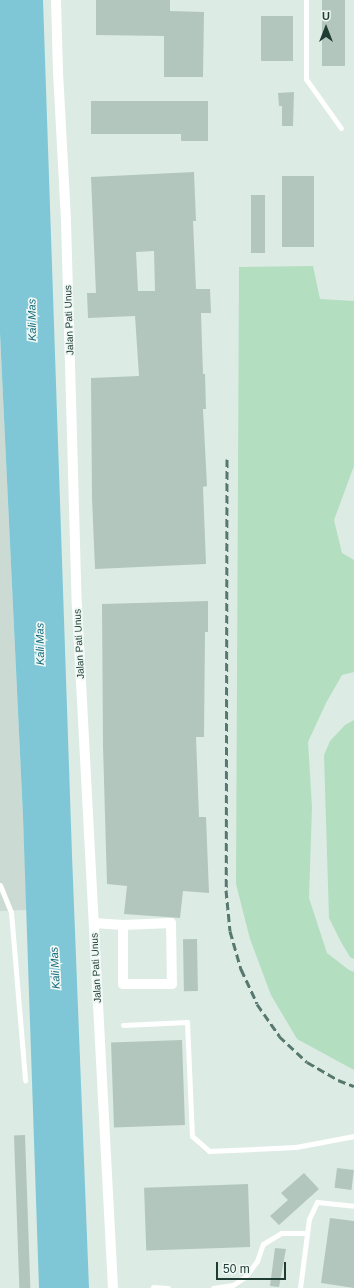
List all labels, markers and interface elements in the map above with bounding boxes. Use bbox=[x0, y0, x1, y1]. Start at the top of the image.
north arrow bbox=[306, 8, 346, 48]
text: U bbox=[322, 10, 330, 22]
street label: Jalan Pati Unus bbox=[62, 285, 76, 355]
water label: Kali Mas bbox=[25, 299, 39, 341]
street label: Jalan Pati Unus bbox=[71, 609, 87, 679]
water label: Kali Mas bbox=[33, 623, 47, 665]
street label: Jalan Pati Unus bbox=[88, 933, 104, 1003]
water label: Kali Mas bbox=[47, 947, 63, 989]
scale bar bbox=[218, 1254, 288, 1280]
text: 50 m bbox=[223, 1262, 250, 1276]

